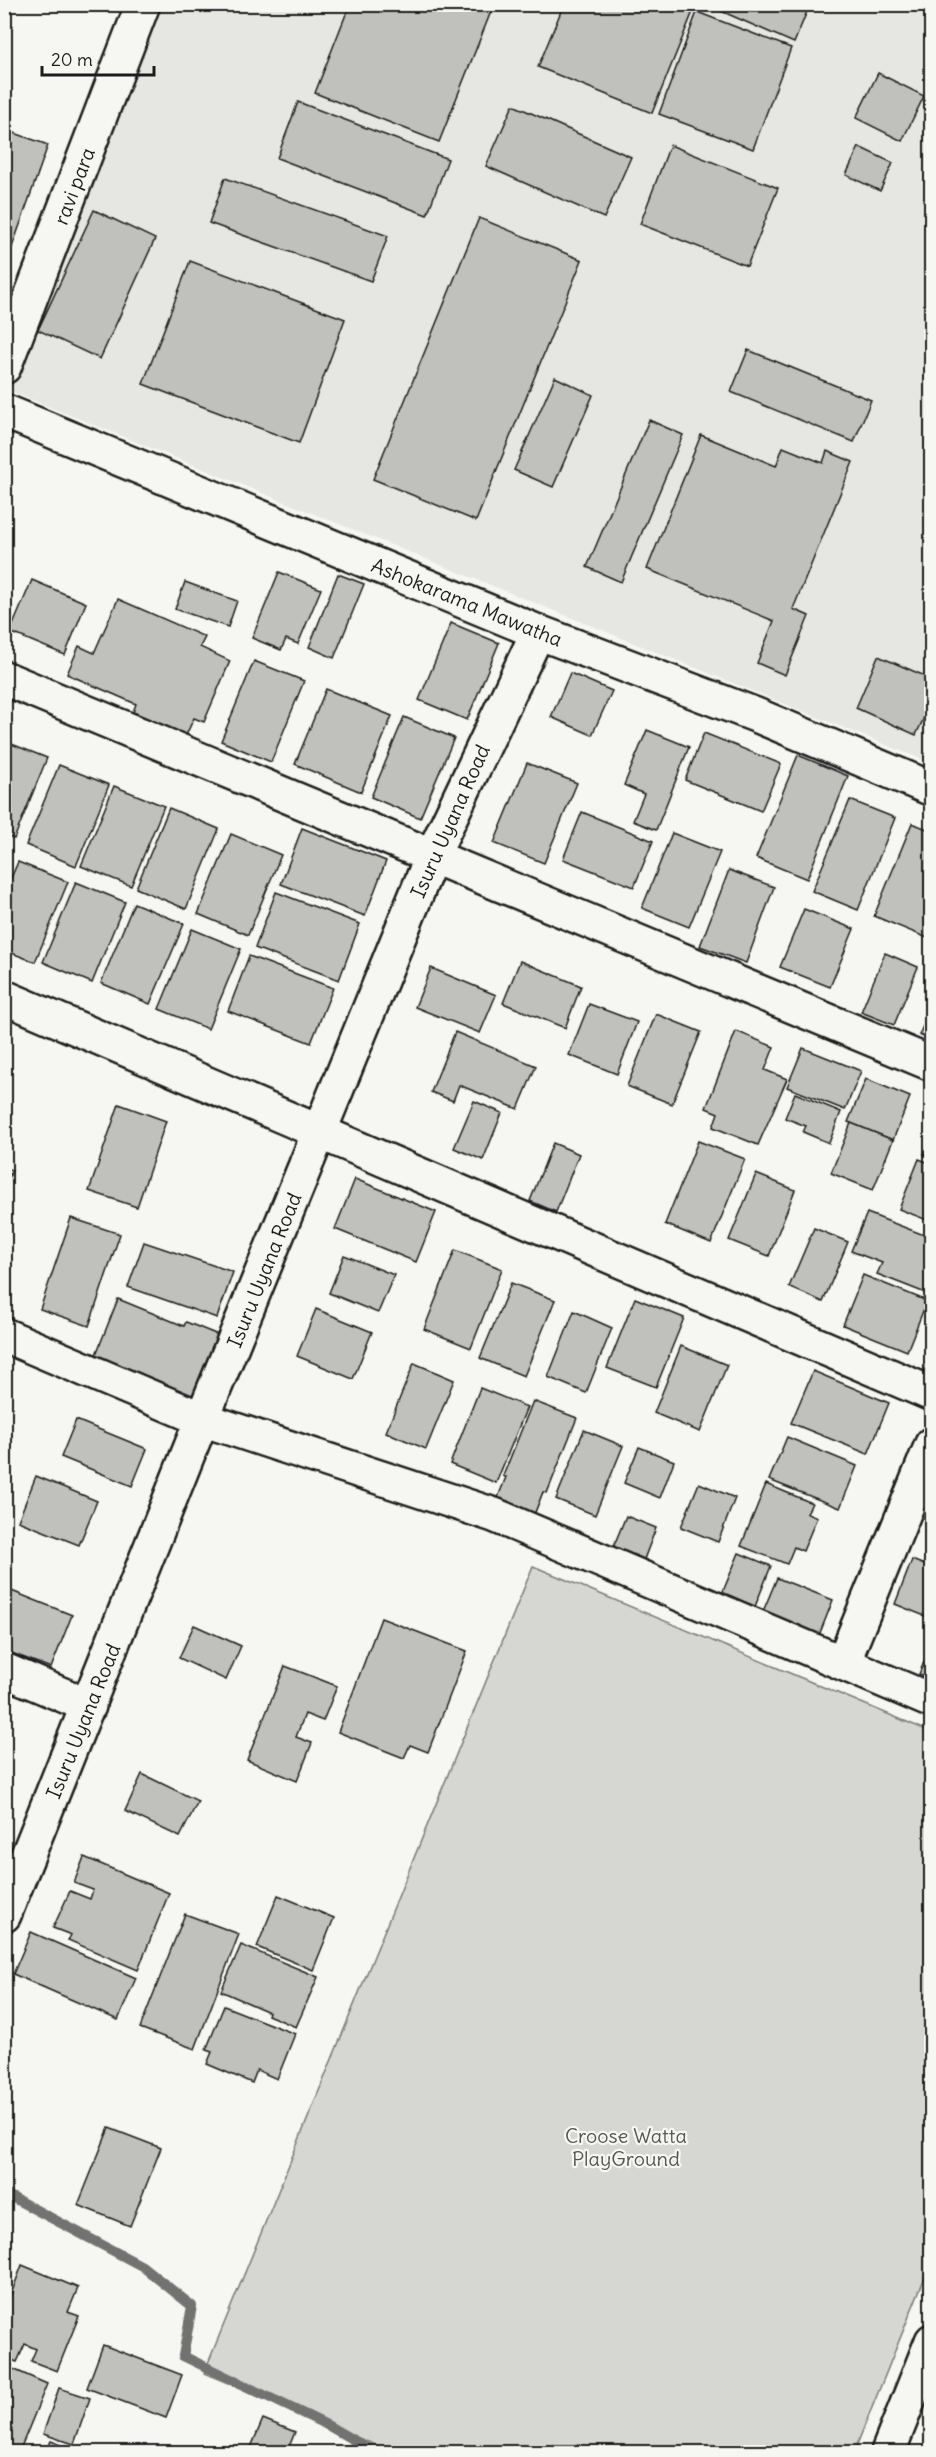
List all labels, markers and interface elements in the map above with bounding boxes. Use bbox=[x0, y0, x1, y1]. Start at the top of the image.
scale bar bbox=[42, 39, 154, 77]
text: 20 m bbox=[51, 48, 93, 71]
street label: ravi para bbox=[48, 144, 100, 228]
street label: Ashokarama Mawatha bbox=[368, 552, 566, 652]
street label: Isuru Uyana Road bbox=[405, 740, 495, 901]
street label: Isuru Uyana Road bbox=[222, 1189, 307, 1351]
street label: Isuru Uyana Road bbox=[41, 1640, 126, 1802]
park label: Croose Watta PlayGround bbox=[565, 2123, 687, 2171]

